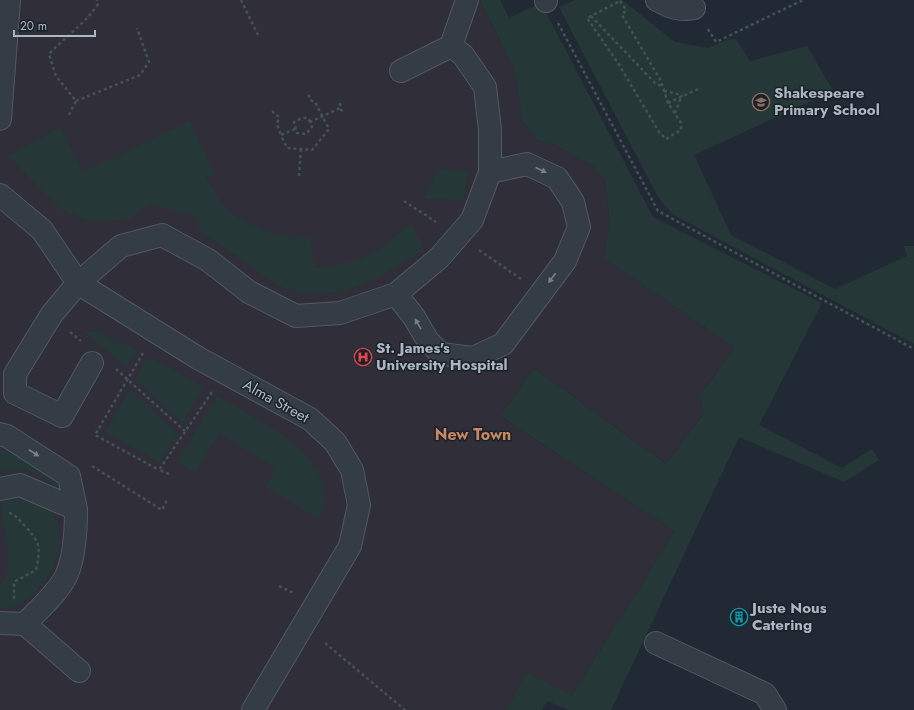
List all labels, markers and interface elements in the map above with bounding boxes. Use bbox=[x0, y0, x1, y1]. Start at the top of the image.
scale bar bbox=[14, 12, 95, 38]
text: 20 m bbox=[20, 17, 47, 35]
place label: Shakespeare Primary School bbox=[774, 82, 880, 121]
school or university icon: Shakespeare Primary School bbox=[751, 92, 771, 112]
one-way arrow bbox=[535, 167, 547, 173]
one-way arrow bbox=[548, 273, 557, 284]
one-way arrow bbox=[414, 318, 421, 330]
place label: St. James's University Hospital bbox=[376, 337, 508, 376]
hospital icon: St. James's University Hospital bbox=[353, 347, 373, 367]
street label: Alma Street bbox=[239, 374, 313, 428]
district label: New Town bbox=[435, 423, 511, 446]
one-way arrow bbox=[29, 449, 39, 457]
place label: Juste Nous Catering bbox=[749, 597, 827, 636]
building icon: Juste Nous Catering bbox=[729, 607, 749, 627]

